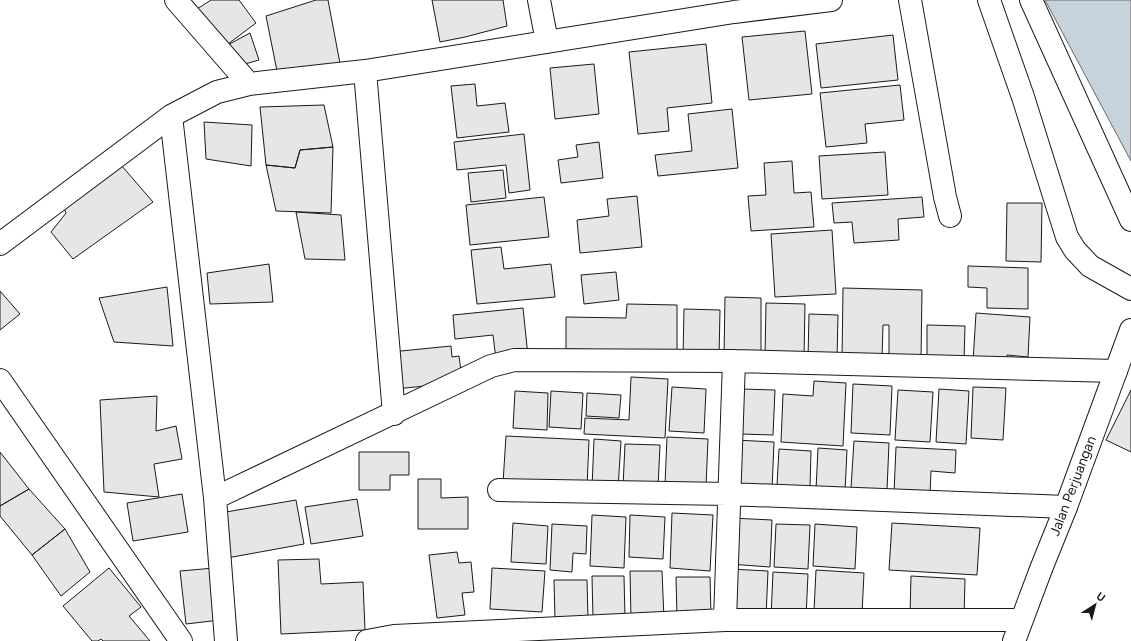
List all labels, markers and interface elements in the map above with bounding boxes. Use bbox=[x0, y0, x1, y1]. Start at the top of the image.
street label: Jalan Perjuangan bbox=[1046, 433, 1100, 538]
north arrow bbox=[1075, 585, 1115, 625]
text: U bbox=[1094, 590, 1108, 605]

